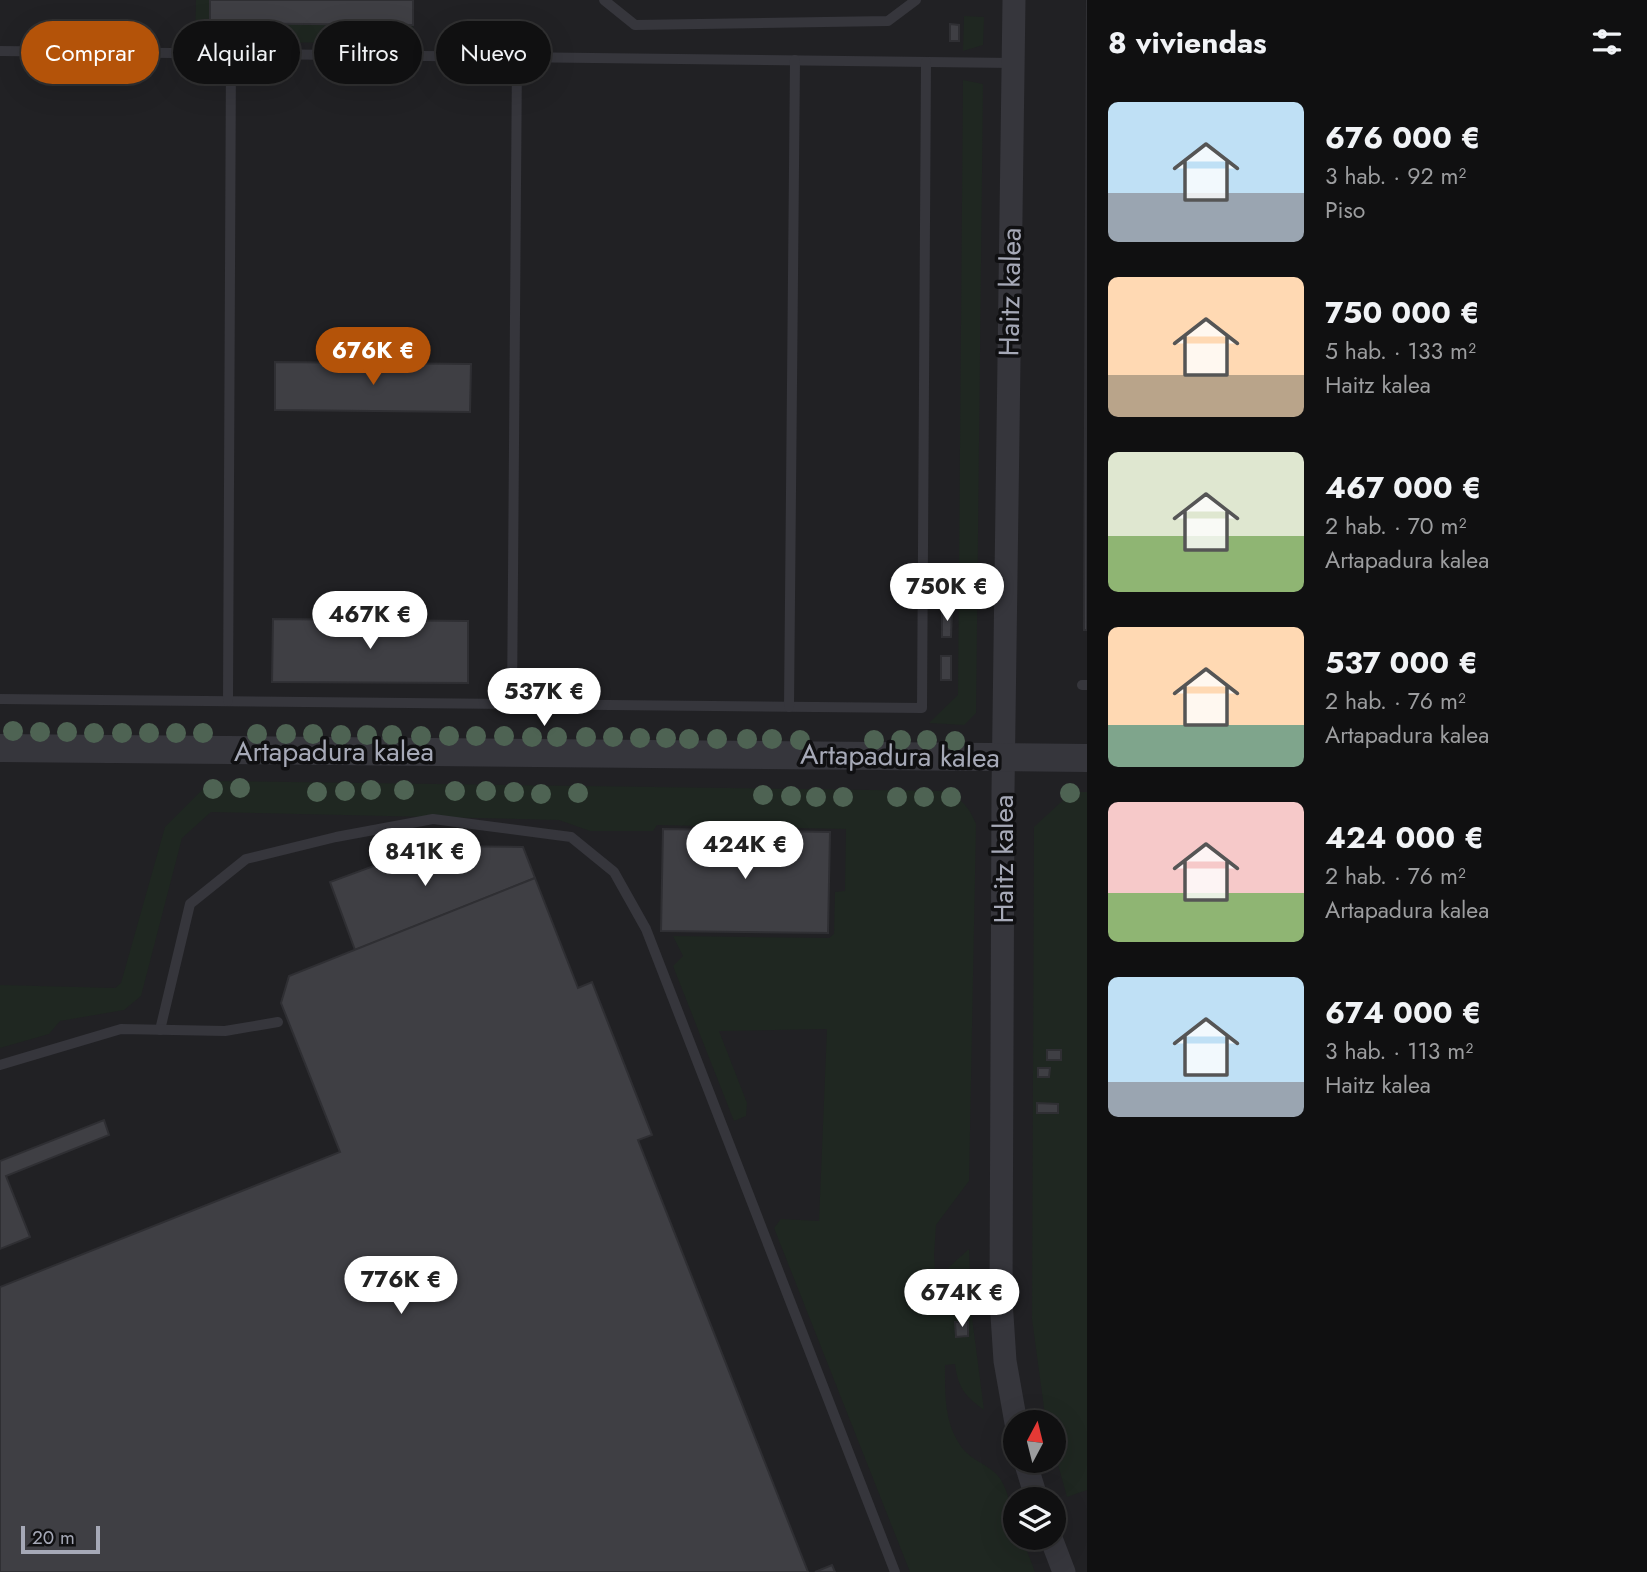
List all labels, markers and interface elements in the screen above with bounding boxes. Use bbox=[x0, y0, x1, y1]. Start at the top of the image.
chip: Comprar bbox=[21, 21, 159, 84]
chip: Alquilar bbox=[173, 21, 300, 84]
chip: Filtros bbox=[314, 21, 422, 84]
chip: Nuevo bbox=[436, 21, 551, 84]
text: 8 viviendas bbox=[1108, 21, 1267, 64]
icon: filters bbox=[1588, 23, 1626, 61]
text: 676 000 € bbox=[1325, 116, 1480, 159]
icon: home bbox=[1164, 130, 1248, 214]
text: 3 hab. · 92 m² bbox=[1325, 159, 1466, 193]
text: Piso bbox=[1325, 193, 1365, 227]
street label: Haitz kalea bbox=[988, 227, 1032, 357]
text: 750 000 € bbox=[1325, 291, 1480, 334]
icon: home bbox=[1164, 305, 1248, 389]
pin: 676K € bbox=[316, 328, 430, 387]
text: 676K € bbox=[332, 333, 414, 367]
text: 5 hab. · 133 m² bbox=[1325, 334, 1476, 368]
text: Haitz kalea bbox=[1325, 368, 1431, 402]
text: 467 000 € bbox=[1325, 466, 1481, 509]
icon: home bbox=[1164, 480, 1248, 564]
text: 2 hab. · 70 m² bbox=[1325, 509, 1466, 543]
text: Artapadura kalea bbox=[1325, 543, 1489, 577]
pin: 750K € bbox=[890, 564, 1004, 623]
text: 750K € bbox=[906, 569, 988, 603]
pin: 467K € bbox=[313, 592, 427, 651]
text: 467K € bbox=[328, 597, 412, 631]
text: 537 000 € bbox=[1325, 641, 1478, 684]
icon: home bbox=[1164, 655, 1248, 739]
pin: 537K € bbox=[487, 668, 601, 728]
text: 537K € bbox=[504, 674, 584, 708]
text: 2 hab. · 76 m² bbox=[1325, 684, 1466, 718]
text: Artapadura kalea bbox=[1325, 718, 1489, 752]
street label: Artapadura kalea bbox=[234, 731, 434, 772]
street label: Artapadura kalea bbox=[800, 734, 1000, 778]
street label: Haitz kalea bbox=[983, 795, 1024, 923]
text: 424 000 € bbox=[1325, 816, 1484, 859]
pin: 424K € bbox=[688, 822, 802, 881]
text: 424K € bbox=[702, 827, 788, 861]
pin: 841K € bbox=[368, 828, 482, 888]
icon: home bbox=[1164, 830, 1248, 914]
text: 841K € bbox=[385, 834, 465, 868]
text: 2 hab. · 76 m² bbox=[1325, 859, 1466, 893]
text: Artapadura kalea bbox=[1325, 893, 1489, 927]
text: 674 000 € bbox=[1325, 991, 1481, 1034]
icon: home bbox=[1164, 1005, 1248, 1089]
text: 3 hab. · 113 m² bbox=[1325, 1034, 1473, 1068]
text: Haitz kalea bbox=[1325, 1068, 1431, 1102]
pin: 776K € bbox=[344, 1256, 458, 1316]
text: 776K € bbox=[360, 1262, 442, 1296]
pin: 674K € bbox=[905, 1270, 1019, 1329]
text: 674K € bbox=[920, 1275, 1004, 1309]
north arrow bbox=[1003, 1410, 1066, 1474]
map controls bbox=[1003, 1410, 1066, 1550]
button: layers bbox=[1003, 1487, 1066, 1550]
scale bar bbox=[21, 1523, 100, 1555]
text: 20 m bbox=[32, 1524, 75, 1551]

